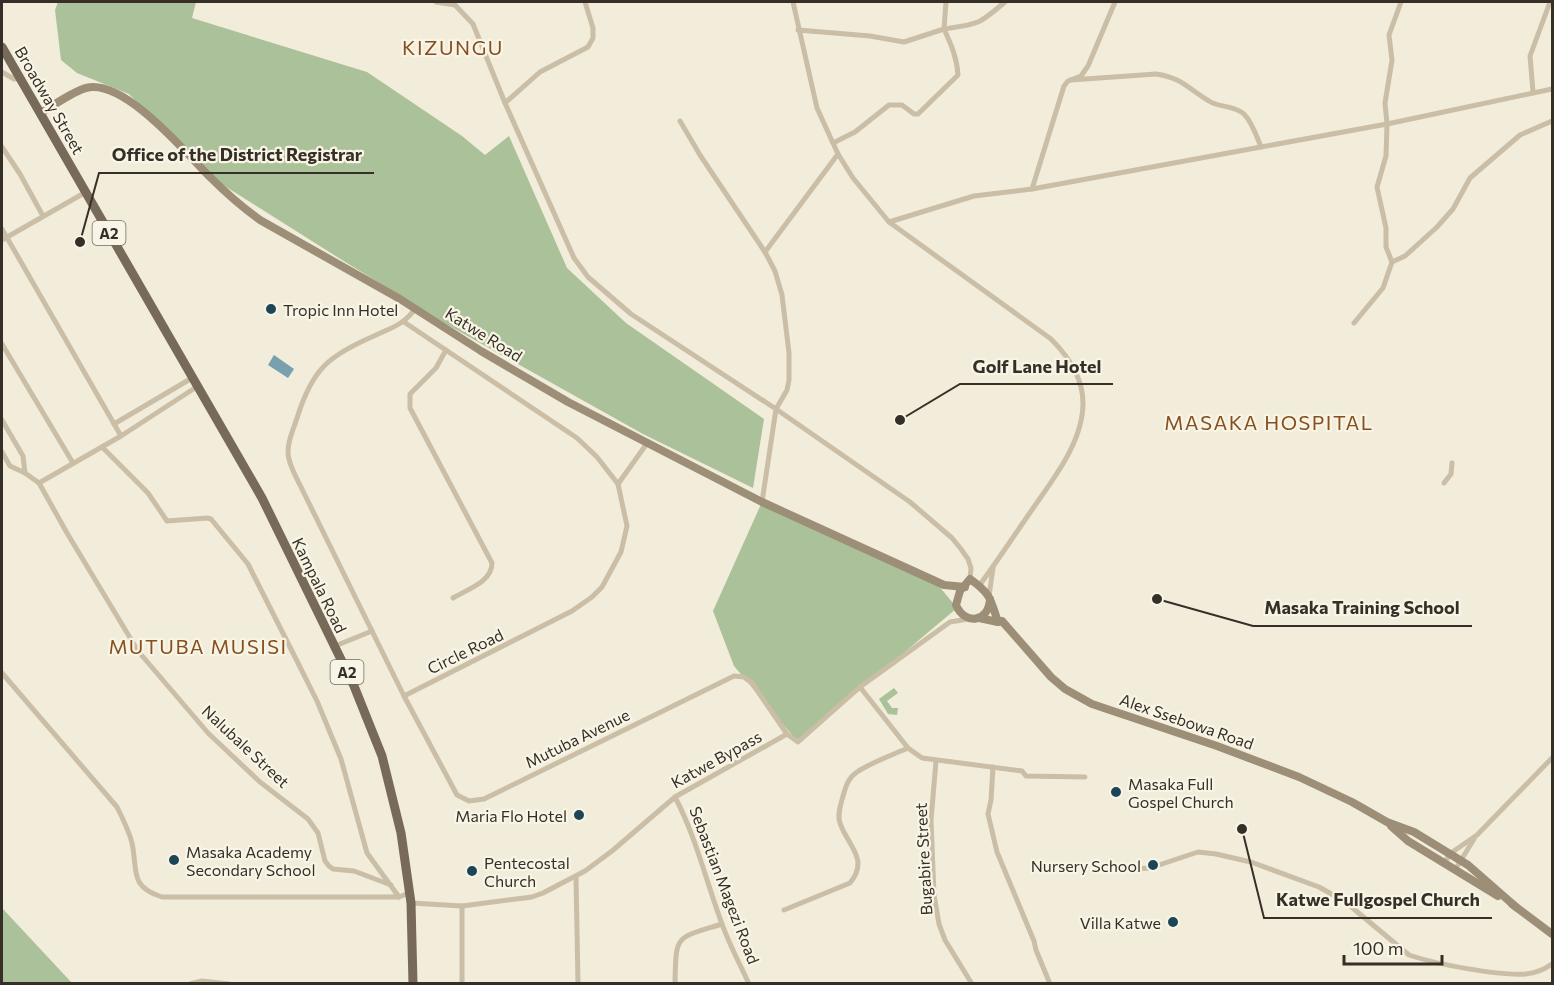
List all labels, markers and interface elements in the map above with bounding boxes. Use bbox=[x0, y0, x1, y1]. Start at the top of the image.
district label: KIZUNGU bbox=[402, 35, 504, 59]
street label: Broadway Street bbox=[12, 43, 89, 158]
callout: Office of the District Registrar bbox=[99, 137, 374, 173]
text: Office of the District Registrar bbox=[112, 143, 363, 165]
road number: A2 bbox=[92, 221, 126, 245]
place label: Tropic Inn Hotel bbox=[283, 300, 398, 319]
marker: Tropic Inn Hotel bbox=[264, 302, 278, 316]
street label: Katwe Road bbox=[442, 303, 526, 365]
callout: Golf Lane Hotel bbox=[960, 348, 1113, 384]
text: Golf Lane Hotel bbox=[973, 355, 1101, 377]
district label: MASAKA HOSPITAL bbox=[1164, 410, 1374, 434]
street label: Kampala Road bbox=[289, 534, 351, 636]
callout: Masaka Training School bbox=[1253, 590, 1472, 626]
text: Masaka Training School bbox=[1264, 596, 1460, 618]
street label: Circle Road bbox=[424, 624, 506, 678]
district label: MUTUBA MUSISI bbox=[108, 634, 288, 658]
road number: A2 bbox=[330, 660, 364, 684]
street label: Alex Ssebowa Road bbox=[1118, 689, 1256, 753]
street label: Nalubale Street bbox=[199, 701, 294, 791]
street label: Mutuba Avenue bbox=[522, 704, 632, 772]
street label: Katwe Bypass bbox=[667, 726, 765, 792]
place label: Masaka Full Gospel Church bbox=[1128, 774, 1234, 811]
marker: Masaka Full Gospel Church bbox=[1109, 785, 1123, 799]
street label: Bugabire Street bbox=[911, 802, 935, 916]
street label: Sebastian Magezi Road bbox=[686, 804, 764, 966]
place label: Maria Flo Hotel bbox=[455, 806, 567, 825]
marker: Maria Flo Hotel bbox=[572, 808, 586, 822]
place label: Masaka Academy Secondary School bbox=[186, 842, 315, 879]
marker: Masaka Academy Secondary School bbox=[167, 853, 181, 867]
place label: Pentecostal Church bbox=[484, 853, 570, 890]
place label: Nursery School bbox=[1031, 856, 1141, 875]
marker: Nursery School bbox=[1146, 858, 1160, 872]
marker: Pentecostal Church bbox=[465, 864, 479, 878]
callout: Katwe Fullgospel Church bbox=[1264, 882, 1492, 918]
text: Katwe Fullgospel Church bbox=[1276, 888, 1480, 910]
place label: Villa Katwe bbox=[1080, 913, 1161, 932]
marker: Villa Katwe bbox=[1166, 915, 1180, 929]
scale bar bbox=[1344, 928, 1442, 966]
text: 100 m bbox=[1353, 937, 1403, 959]

